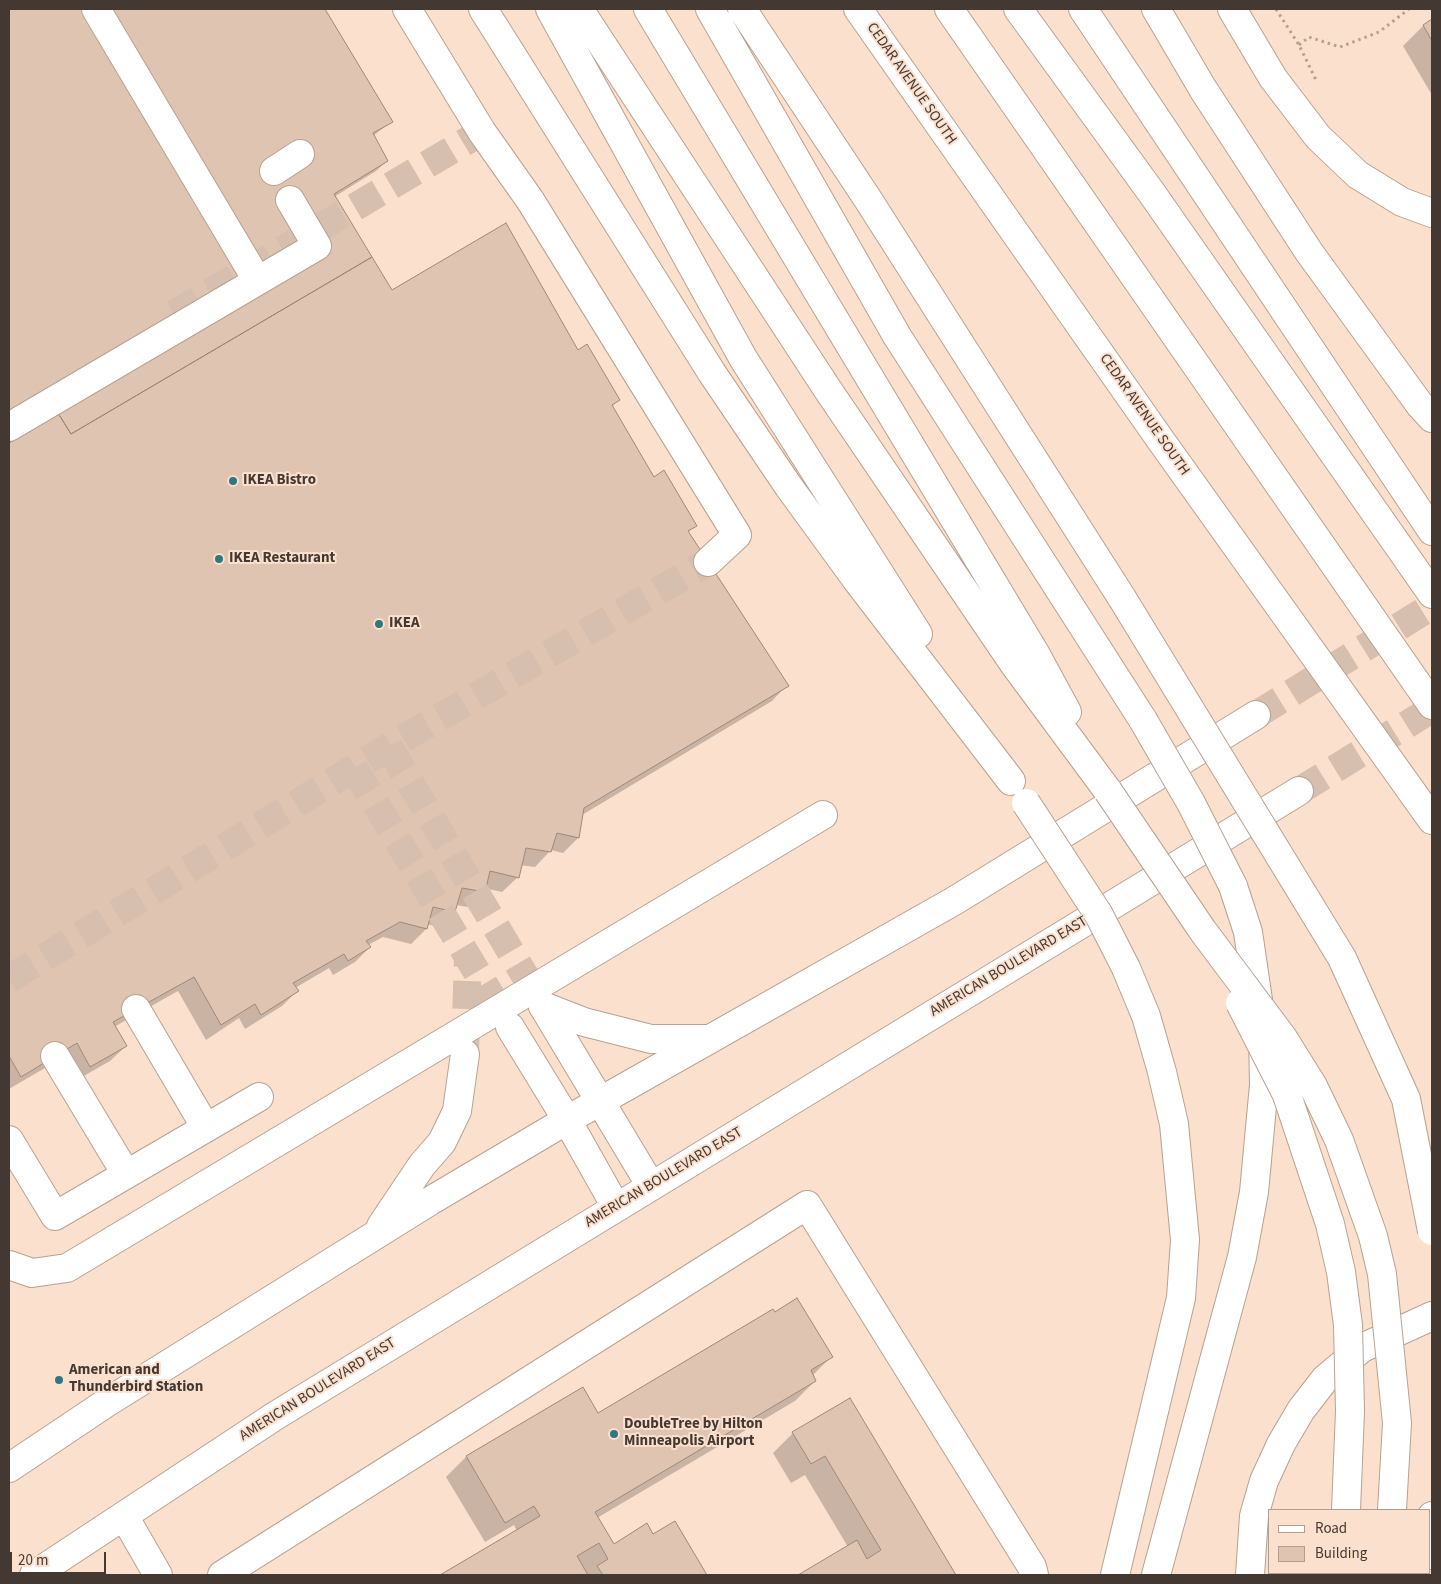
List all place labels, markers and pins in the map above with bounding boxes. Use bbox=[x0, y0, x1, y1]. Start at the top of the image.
place label: IKEA Bistro bbox=[243, 472, 316, 490]
marker: IKEA Bistro bbox=[227, 475, 239, 487]
place label: IKEA Restaurant bbox=[229, 550, 335, 568]
marker: IKEA Restaurant bbox=[213, 553, 225, 565]
place label: IKEA bbox=[389, 615, 420, 633]
marker: IKEA bbox=[373, 618, 385, 630]
place label: American and Thunderbird Station bbox=[69, 1362, 203, 1397]
marker: American and Thunderbird Station bbox=[53, 1374, 65, 1386]
place label: DoubleTree by Hilton Minneapolis Airport bbox=[624, 1416, 763, 1451]
marker: DoubleTree by Hilton Minneapolis Airport bbox=[608, 1428, 620, 1440]

